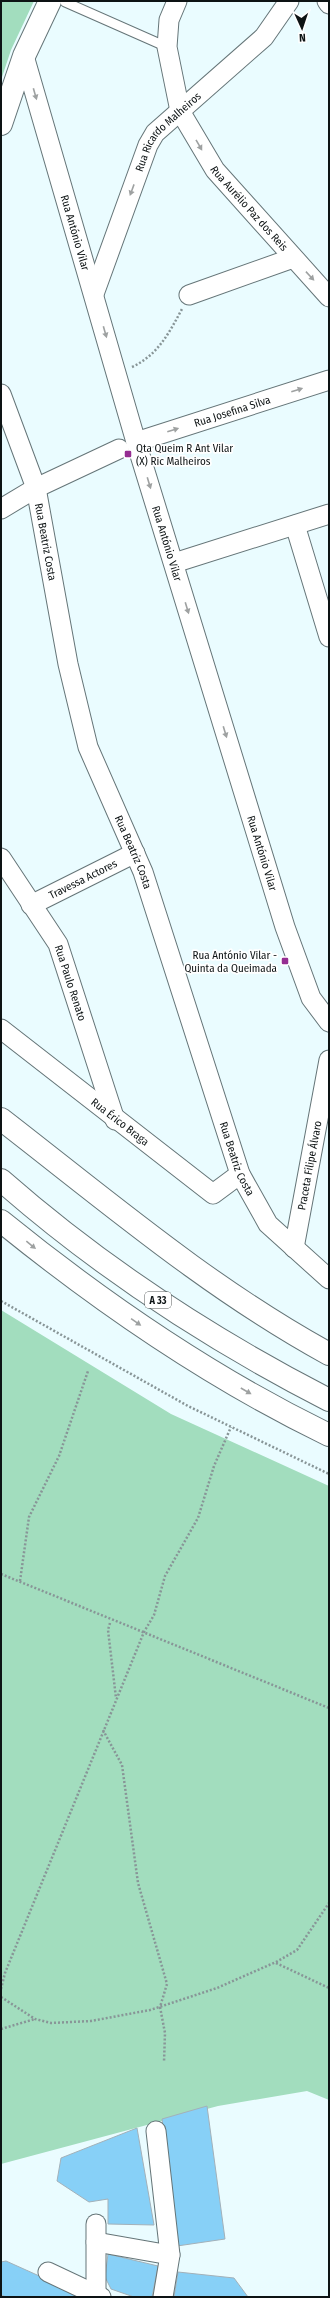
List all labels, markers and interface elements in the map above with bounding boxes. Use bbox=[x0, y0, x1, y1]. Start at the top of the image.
north arrow bbox=[282, 8, 322, 48]
text: N bbox=[299, 31, 306, 44]
one-way arrow bbox=[32, 88, 38, 100]
street label: Rua Ricardo Malheiros bbox=[133, 89, 204, 173]
one-way arrow bbox=[196, 139, 203, 151]
street label: Rua Aurélio Paz dos Reis bbox=[207, 164, 291, 254]
one-way arrow bbox=[129, 184, 135, 196]
street label: Rua António Vilar bbox=[58, 194, 92, 272]
one-way arrow bbox=[305, 271, 314, 281]
one-way arrow bbox=[102, 326, 108, 338]
one-way arrow bbox=[292, 387, 304, 393]
street label: Rua Josefina Silva bbox=[193, 393, 272, 430]
one-way arrow bbox=[168, 427, 180, 433]
place label: Qta Queim R Ant Vilar (X) Ric Malheiros bbox=[136, 442, 233, 468]
marker: Qta Queim R Ant Vilar (X) Ric Malheiros bbox=[123, 449, 133, 459]
one-way arrow bbox=[146, 478, 152, 490]
street label: Rua Beatriz Costa bbox=[32, 502, 59, 582]
street label: Rua António Vilar bbox=[149, 504, 184, 583]
one-way arrow bbox=[184, 602, 190, 614]
one-way arrow bbox=[222, 726, 228, 738]
street label: Rua Beatriz Costa bbox=[112, 813, 154, 890]
street label: Rua António Vilar bbox=[244, 814, 280, 893]
street label: Travessa Actores bbox=[47, 857, 120, 902]
street label: Rua Paulo Renato bbox=[52, 943, 89, 1023]
place label: Rua António Vilar - Quinta da Queimada bbox=[184, 949, 277, 975]
marker: Rua António Vilar - Quinta da Queimada bbox=[280, 956, 290, 966]
street label: Rua Érico Braga bbox=[88, 1096, 151, 1149]
street label: Praceta Filipe Álvaro bbox=[295, 1119, 325, 1211]
street label: Rua Beatriz Costa bbox=[217, 1120, 257, 1198]
one-way arrow bbox=[26, 1241, 37, 1250]
road number: A 33 bbox=[145, 1292, 171, 1308]
one-way arrow bbox=[131, 1318, 141, 1326]
one-way arrow bbox=[240, 1387, 252, 1394]

